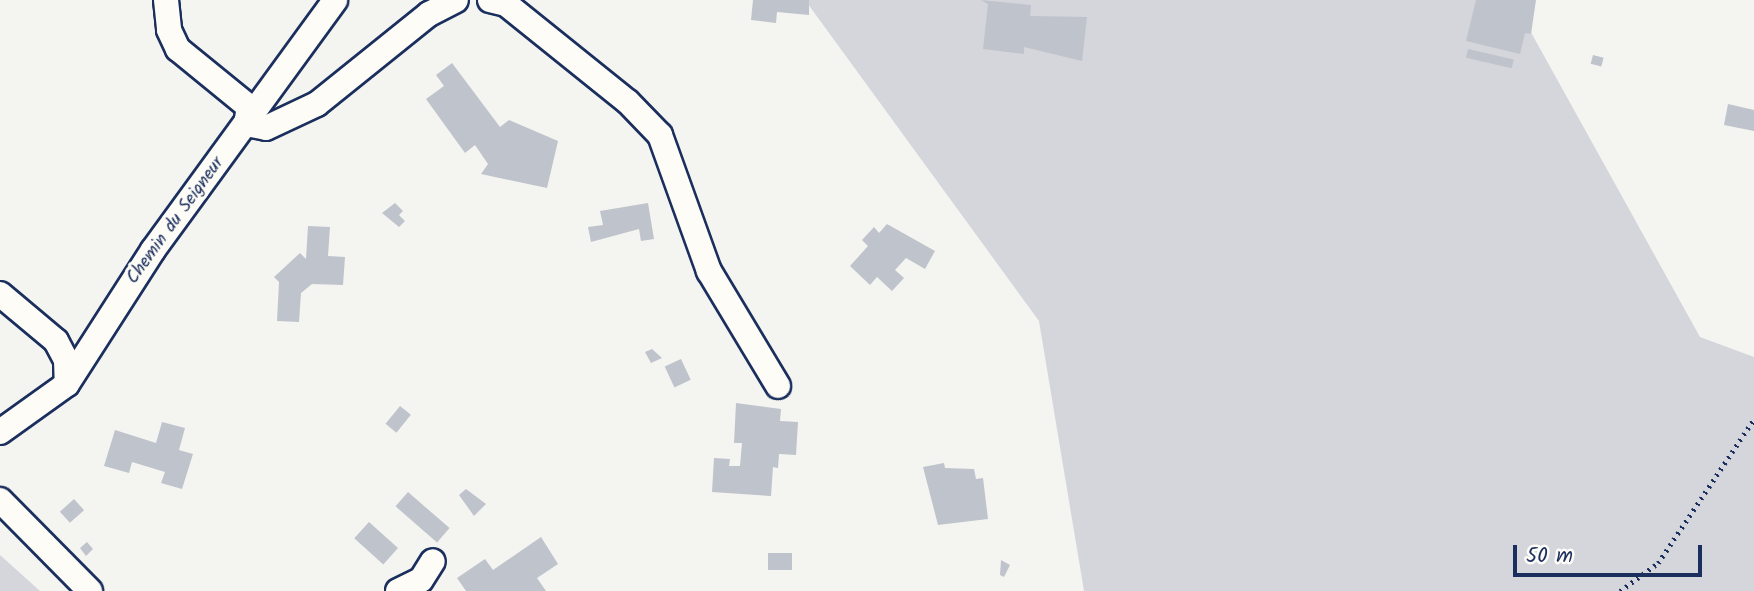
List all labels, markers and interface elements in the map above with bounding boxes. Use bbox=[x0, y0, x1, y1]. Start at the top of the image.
street label: Chemin du Seigneur bbox=[123, 153, 229, 289]
scale bar bbox=[1516, 532, 1705, 576]
text: 50 m bbox=[1526, 540, 1573, 573]

